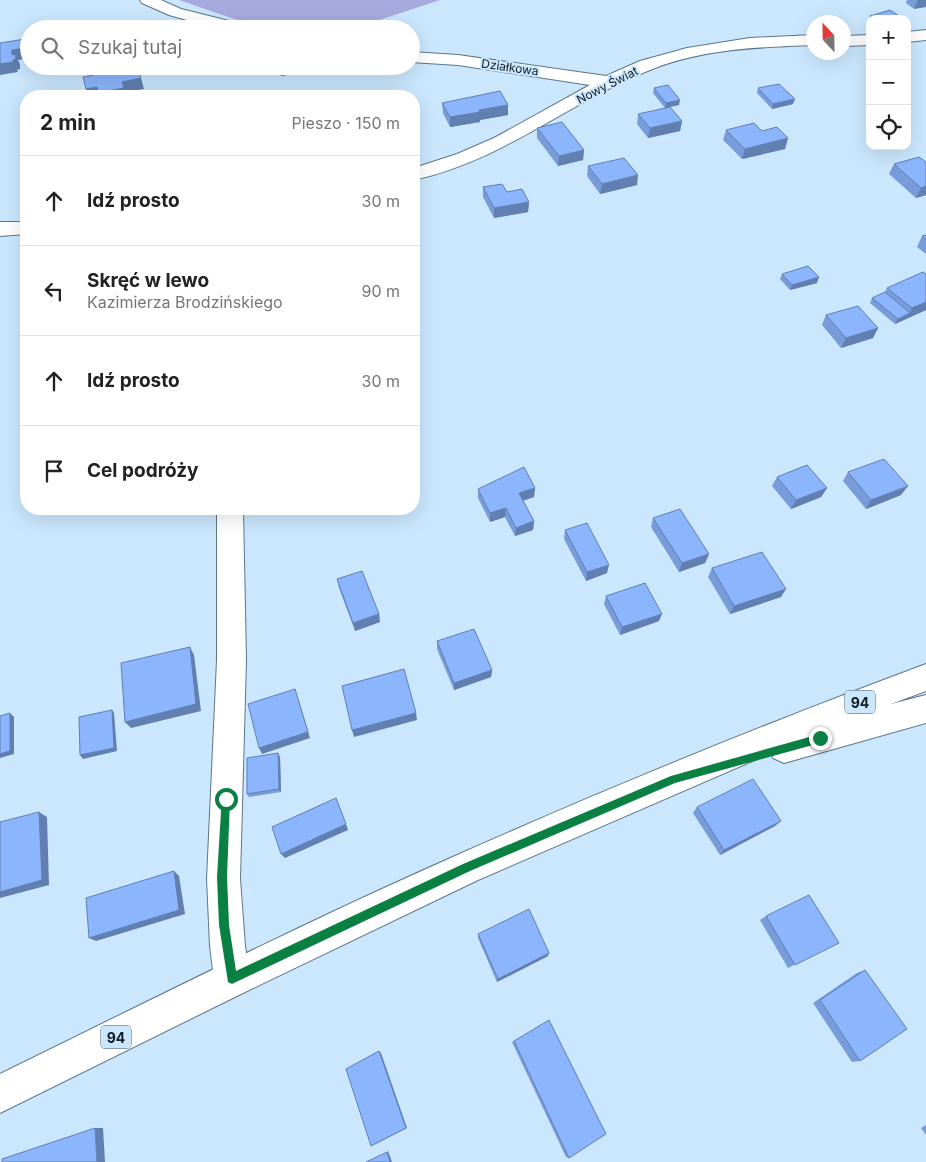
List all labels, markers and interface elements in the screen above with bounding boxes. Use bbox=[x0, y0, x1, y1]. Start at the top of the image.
north arrow bbox=[806, 15, 851, 60]
map controls bbox=[866, 15, 911, 150]
button: + bbox=[866, 15, 911, 60]
search box bbox=[20, 20, 420, 75]
icon: search bbox=[38, 34, 66, 62]
text: Szukaj tutaj bbox=[78, 36, 182, 59]
street label: Działkowa bbox=[480, 56, 540, 78]
button: − bbox=[866, 60, 911, 105]
street label: Nowy Świat bbox=[574, 63, 640, 107]
button: locate bbox=[866, 105, 911, 150]
text: 2 min bbox=[40, 110, 96, 135]
text: Pieszo · 150 m bbox=[291, 113, 400, 133]
icon: ahead bbox=[40, 187, 68, 215]
text: Idź prosto bbox=[87, 189, 180, 212]
text: 30 m bbox=[362, 191, 400, 211]
text: Skręć w lewo bbox=[87, 269, 209, 292]
icon: left bbox=[40, 277, 68, 305]
text: 90 m bbox=[361, 281, 400, 301]
text: Kazimierza Brodzińskiego bbox=[87, 292, 283, 312]
icon: ahead bbox=[40, 367, 68, 395]
text: Idź prosto bbox=[87, 369, 180, 392]
text: 30 m bbox=[362, 371, 400, 391]
icon: arrive bbox=[40, 457, 68, 485]
text: Cel podróży bbox=[87, 459, 199, 482]
road number: 94 bbox=[845, 690, 875, 714]
route end bbox=[809, 727, 832, 750]
route start bbox=[215, 788, 238, 811]
road number: 94 bbox=[101, 1026, 131, 1048]

